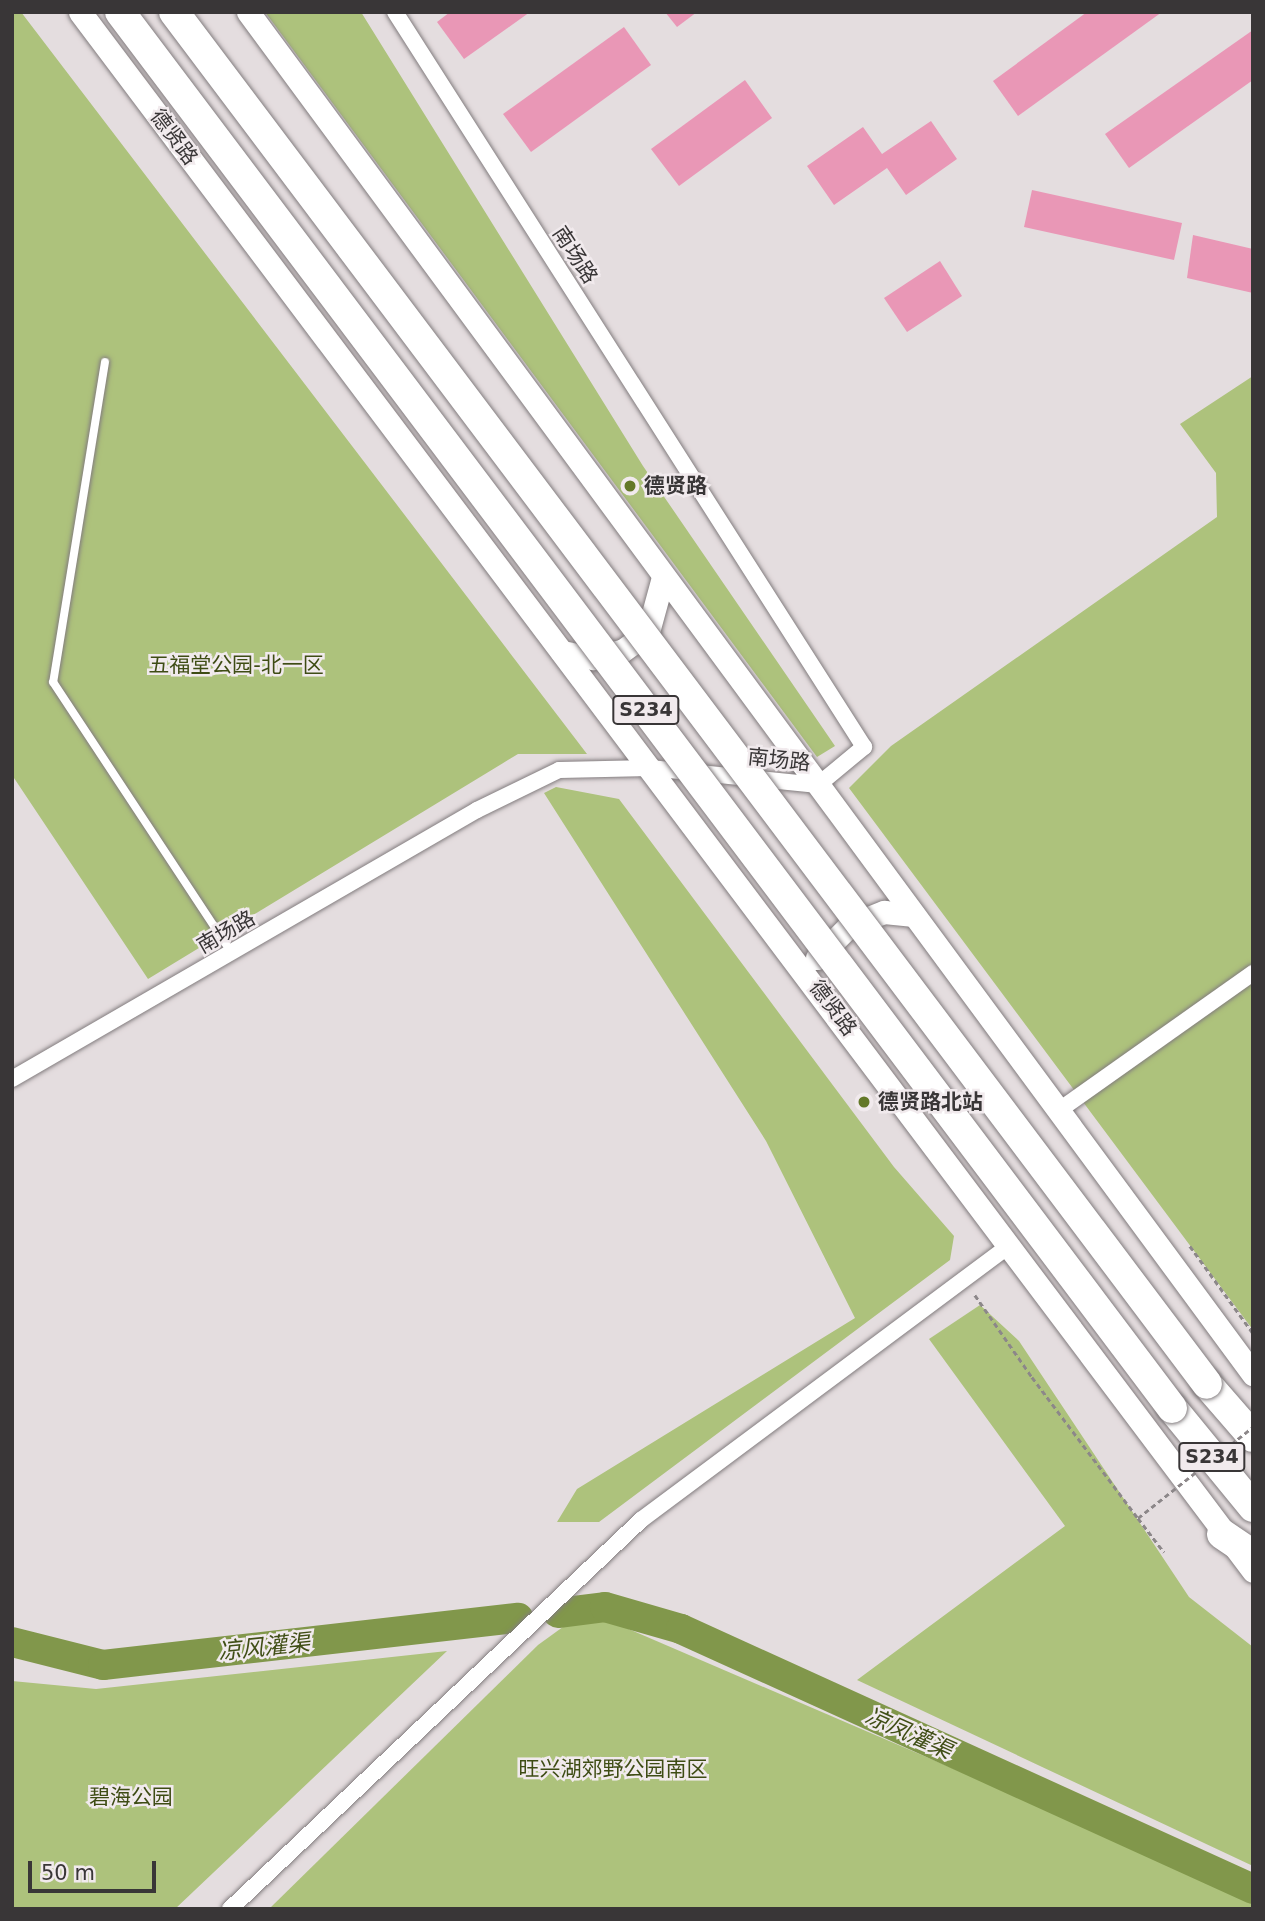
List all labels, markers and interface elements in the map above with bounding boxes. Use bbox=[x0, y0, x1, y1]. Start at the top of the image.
street label: 德贤路 bbox=[145, 104, 203, 170]
street label: 南场路 bbox=[547, 222, 603, 288]
place label: 德贤路 bbox=[644, 473, 707, 499]
marker: 德贤路 bbox=[622, 478, 638, 494]
park label: 五福堂公园-北一区 bbox=[148, 652, 324, 678]
road number: S234 bbox=[611, 694, 681, 726]
street label: 南场路 bbox=[746, 744, 812, 776]
street label: 南场路 bbox=[192, 905, 260, 959]
street label: 德贤路 bbox=[804, 975, 862, 1041]
place label: 德贤路北站 bbox=[878, 1089, 983, 1115]
marker: 德贤路北站 bbox=[856, 1094, 872, 1110]
road number: S234 bbox=[1177, 1442, 1247, 1472]
water label: 凉风灌渠 bbox=[217, 1628, 311, 1666]
water label: 凉凤灌渠 bbox=[861, 1702, 957, 1764]
park label: 旺兴湖郊野公园南区 bbox=[519, 1756, 707, 1782]
park label: 碧海公园 bbox=[89, 1784, 173, 1810]
scale bar bbox=[32, 1848, 159, 1892]
text: 50 m bbox=[41, 1861, 95, 1885]

